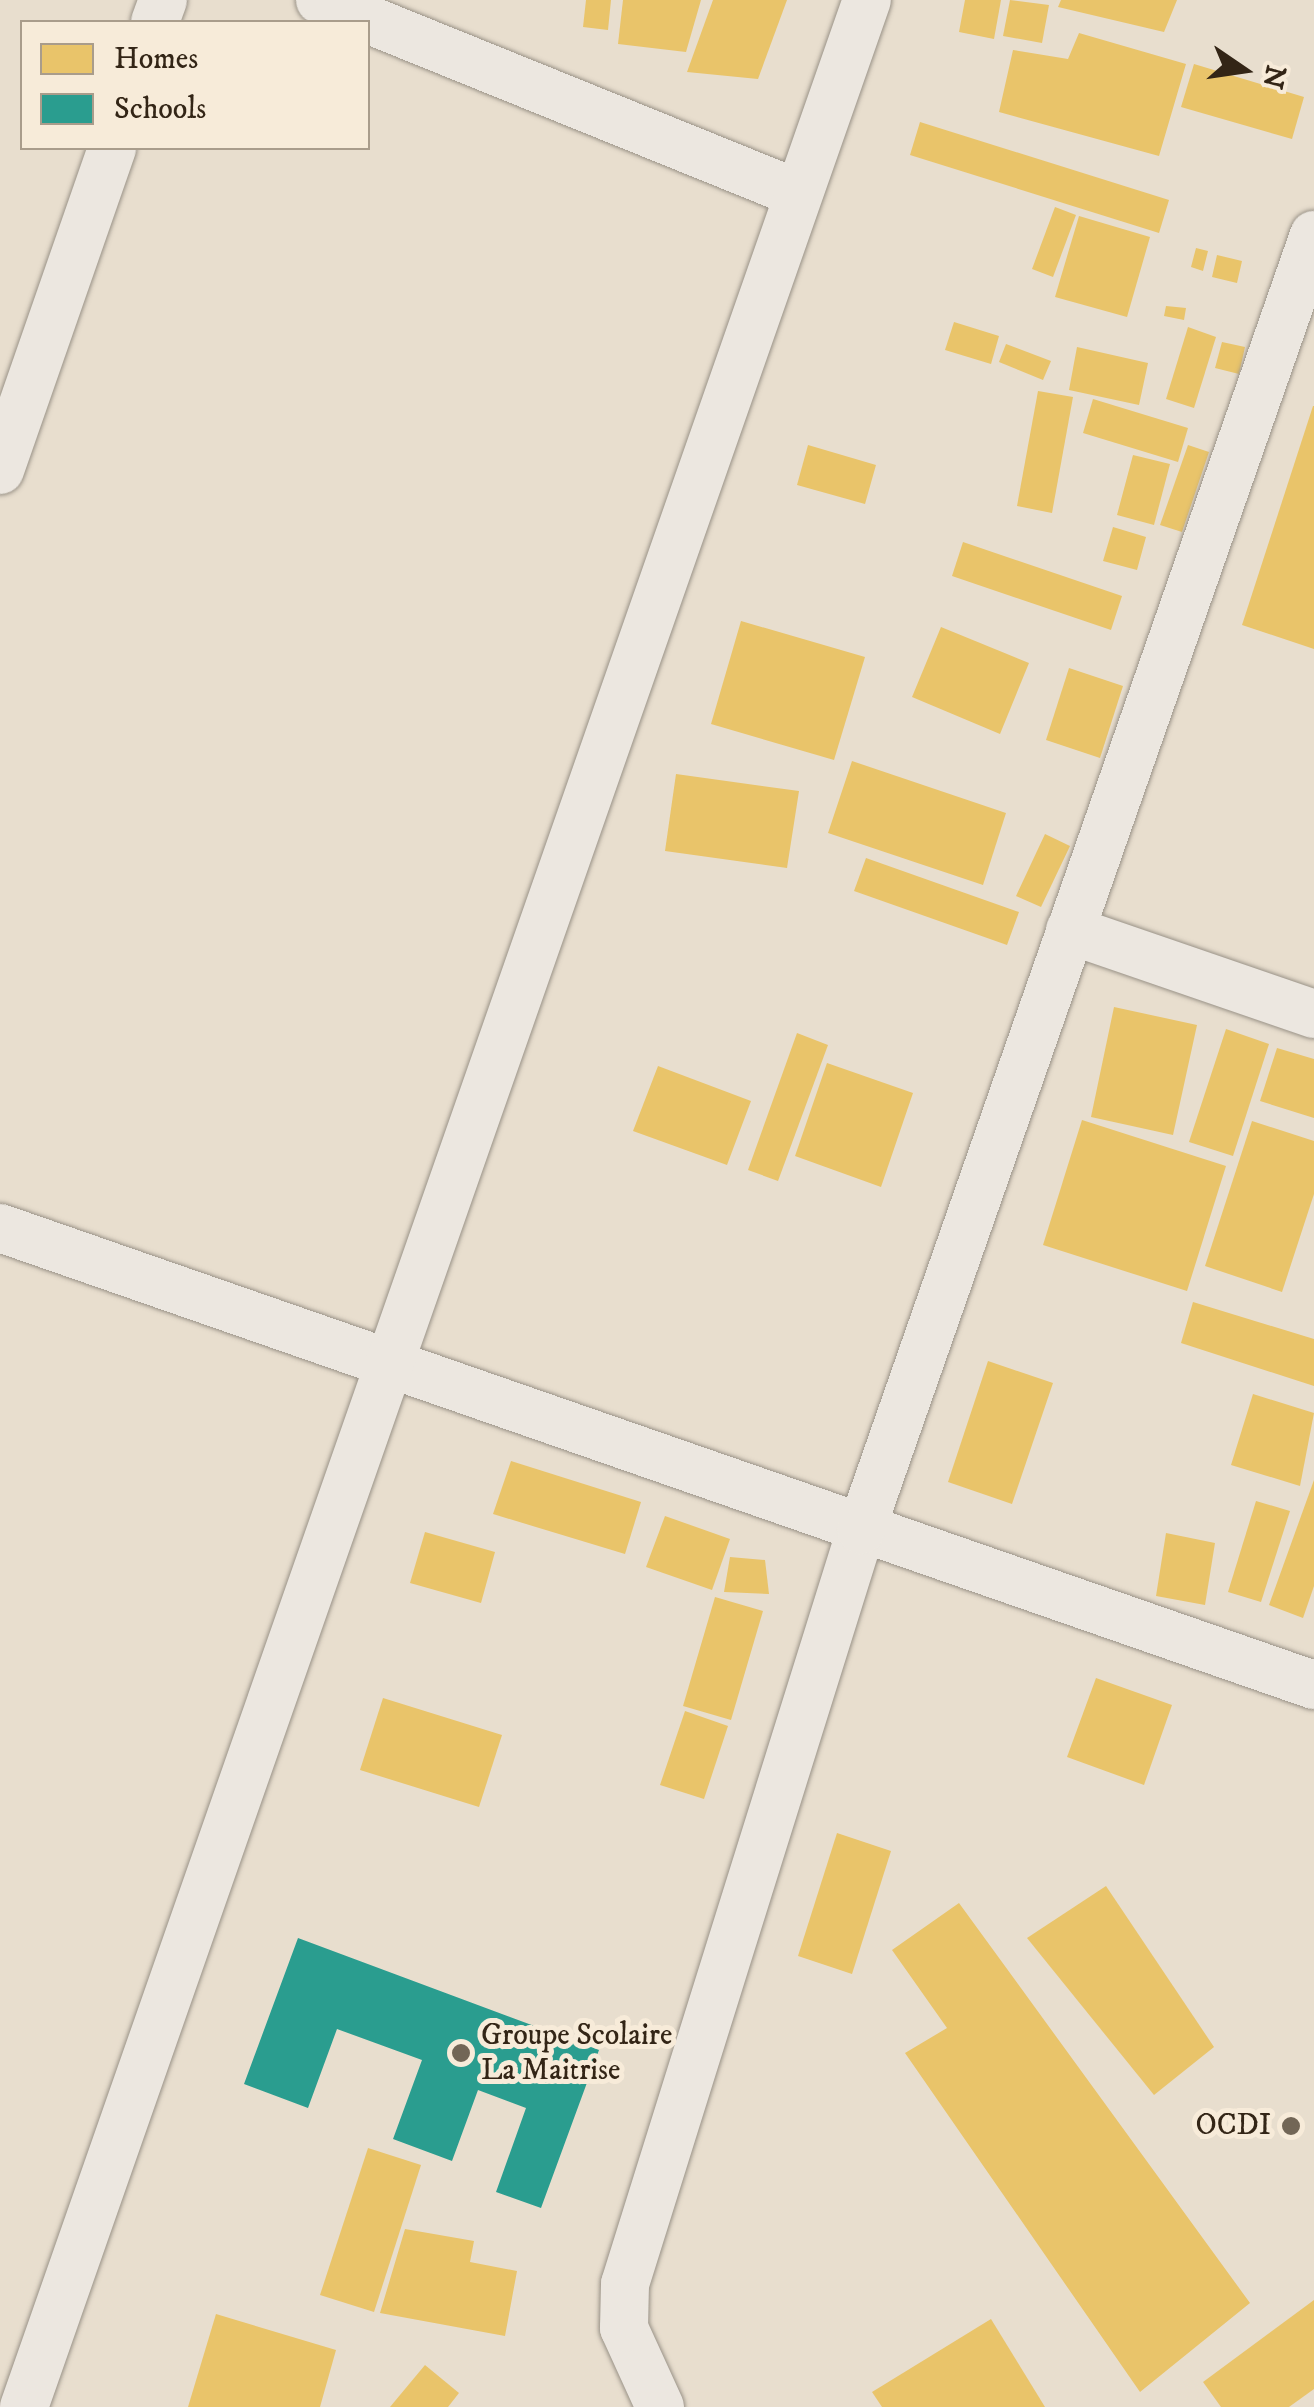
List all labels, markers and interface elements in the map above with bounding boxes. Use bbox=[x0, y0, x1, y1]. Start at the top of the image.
legend bbox=[20, 20, 370, 150]
north arrow bbox=[1194, 20, 1294, 120]
text: Homes bbox=[114, 41, 198, 78]
text: N bbox=[1254, 62, 1293, 92]
text: Schools bbox=[114, 91, 206, 128]
place label: Groupe Scolaire La Maitrise bbox=[481, 2018, 672, 2088]
marker: Groupe Scolaire La Maitrise bbox=[450, 2042, 472, 2064]
place label: OCDI bbox=[1195, 2108, 1271, 2144]
marker: OCDI bbox=[1280, 2115, 1302, 2137]

